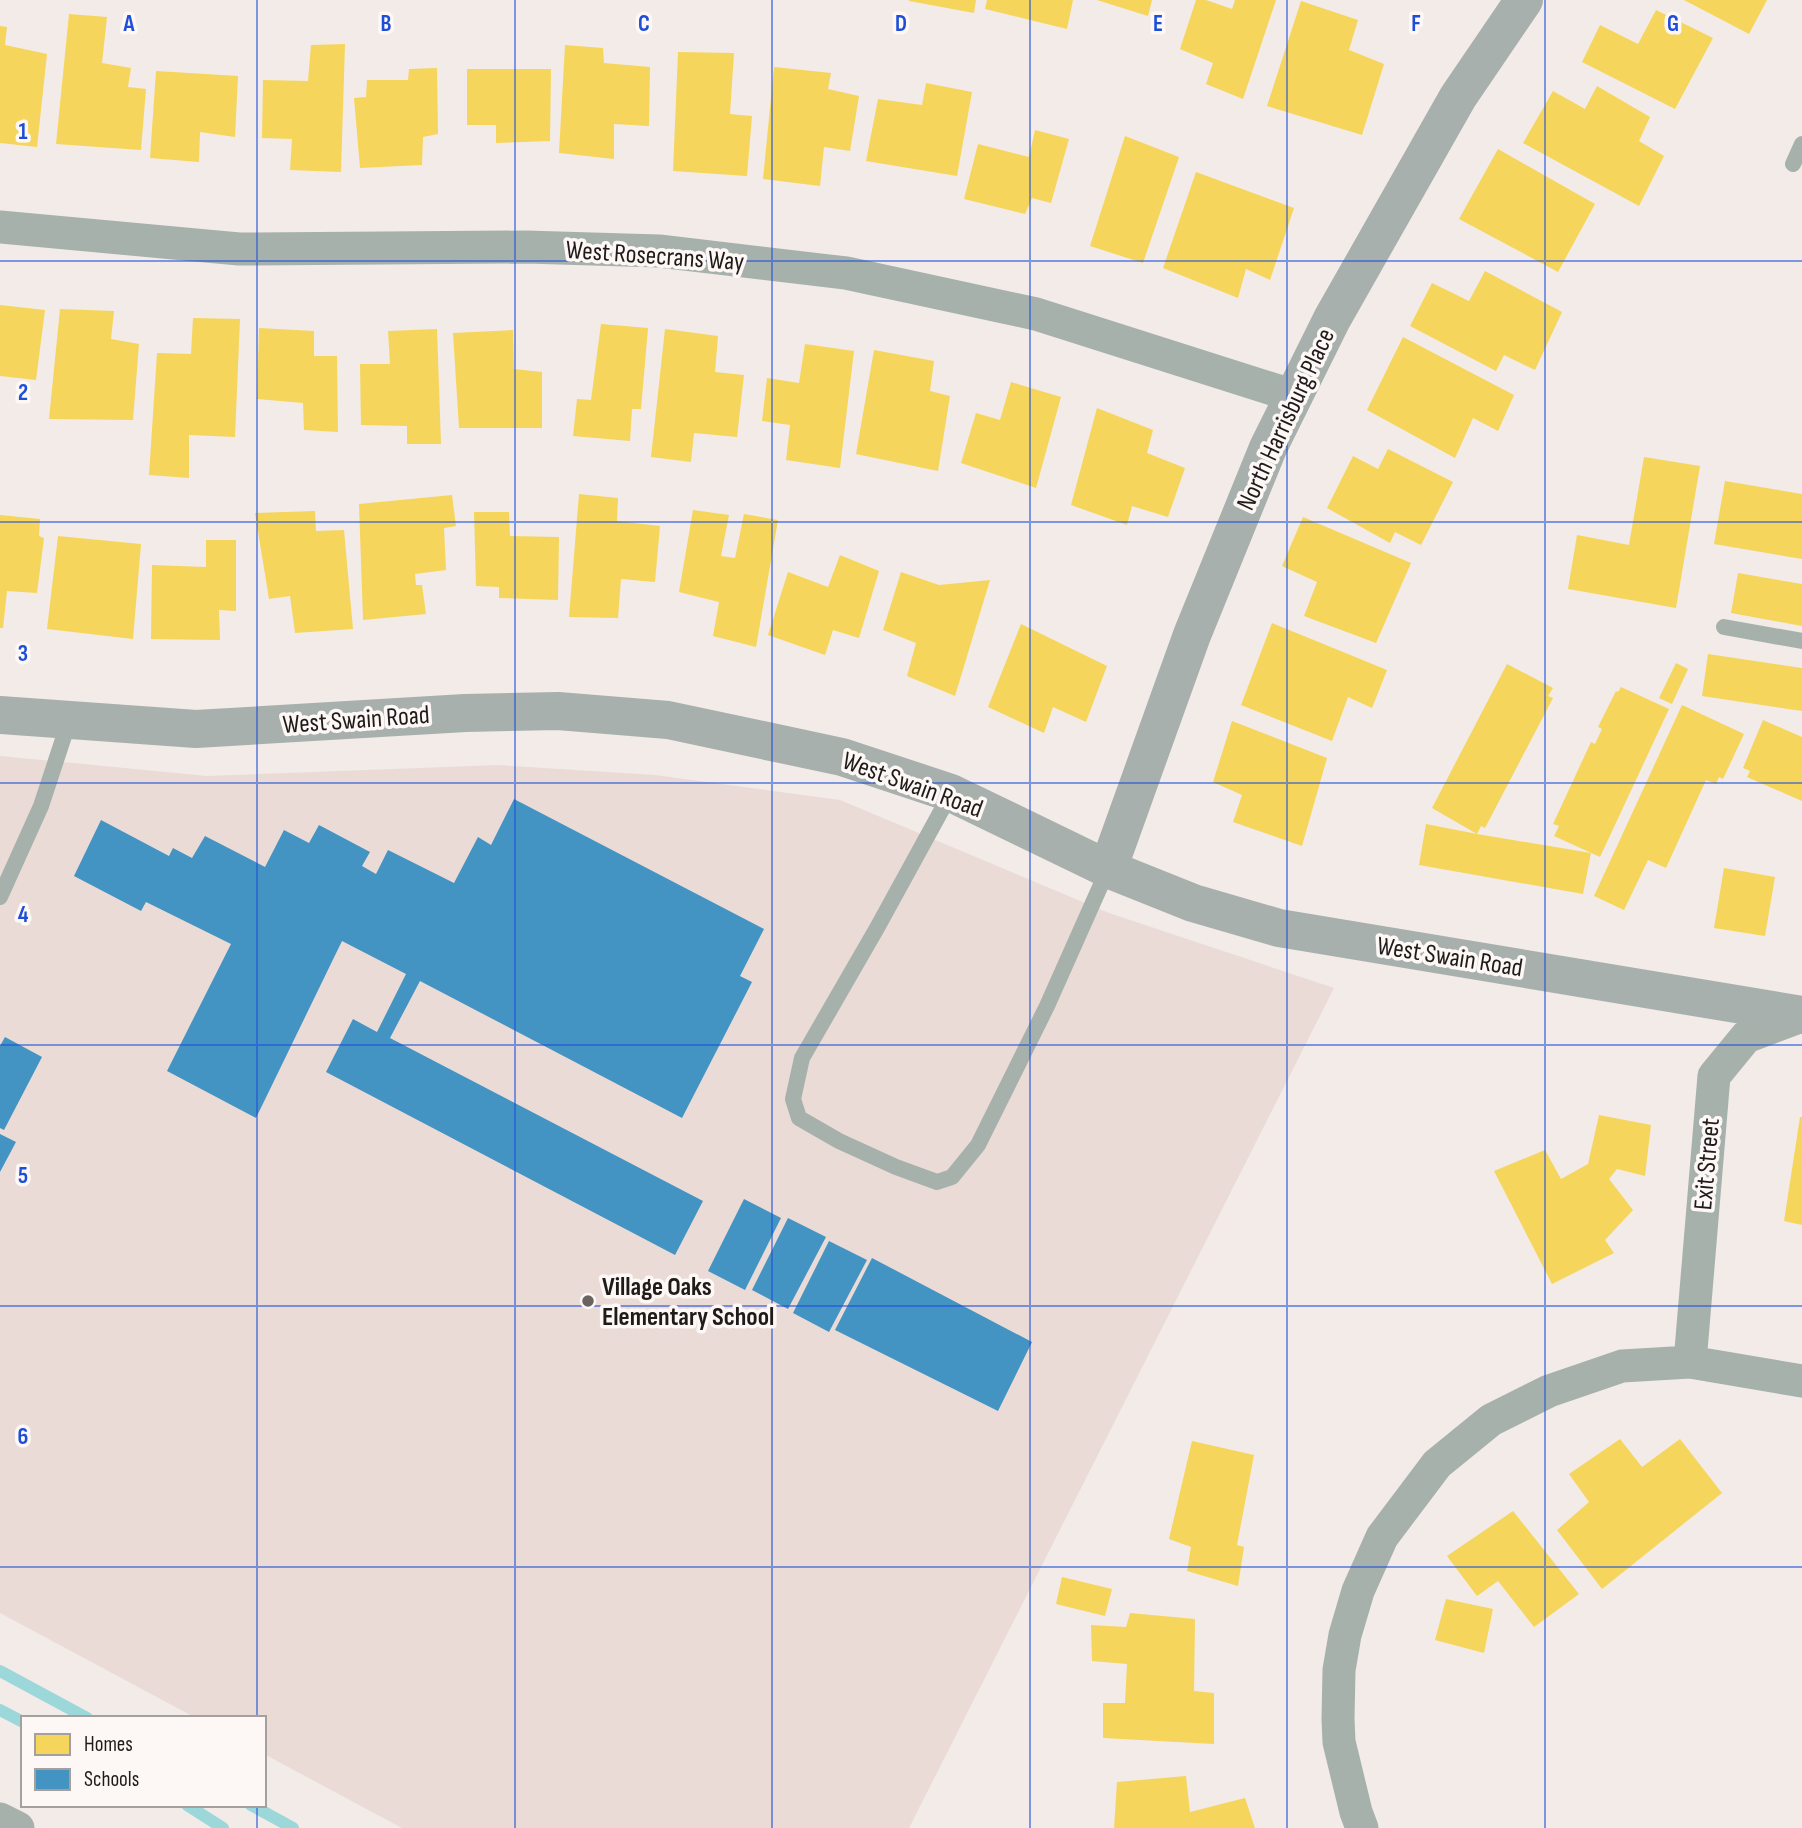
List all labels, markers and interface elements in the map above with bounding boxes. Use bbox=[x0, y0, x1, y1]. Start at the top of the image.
text: A bbox=[123, 10, 136, 38]
text: B bbox=[381, 10, 392, 38]
text: C bbox=[638, 10, 650, 38]
text: D bbox=[895, 10, 907, 38]
text: E bbox=[1153, 10, 1163, 38]
text: F bbox=[1411, 10, 1421, 38]
text: G bbox=[1667, 10, 1679, 38]
text: 1 bbox=[18, 118, 28, 146]
street label: West Rosecrans Way bbox=[565, 235, 745, 278]
street label: North Harrisburg Place bbox=[1231, 324, 1342, 515]
text: 2 bbox=[18, 379, 28, 407]
text: 3 bbox=[18, 640, 28, 668]
street label: West Swain Road bbox=[282, 700, 431, 741]
street label: West Swain Road bbox=[838, 746, 987, 825]
text: 4 bbox=[18, 901, 29, 929]
street label: West Swain Road bbox=[1375, 931, 1525, 984]
street label: Exit Street bbox=[1688, 1117, 1727, 1211]
text: 5 bbox=[18, 1162, 28, 1190]
place label: Village Oaks Elementary School bbox=[602, 1272, 774, 1333]
marker: Village Oaks Elementary School bbox=[580, 1293, 596, 1309]
text: 6 bbox=[18, 1423, 28, 1451]
legend bbox=[21, 1716, 266, 1807]
text: Homes bbox=[84, 1732, 133, 1757]
text: Schools bbox=[84, 1767, 139, 1792]

